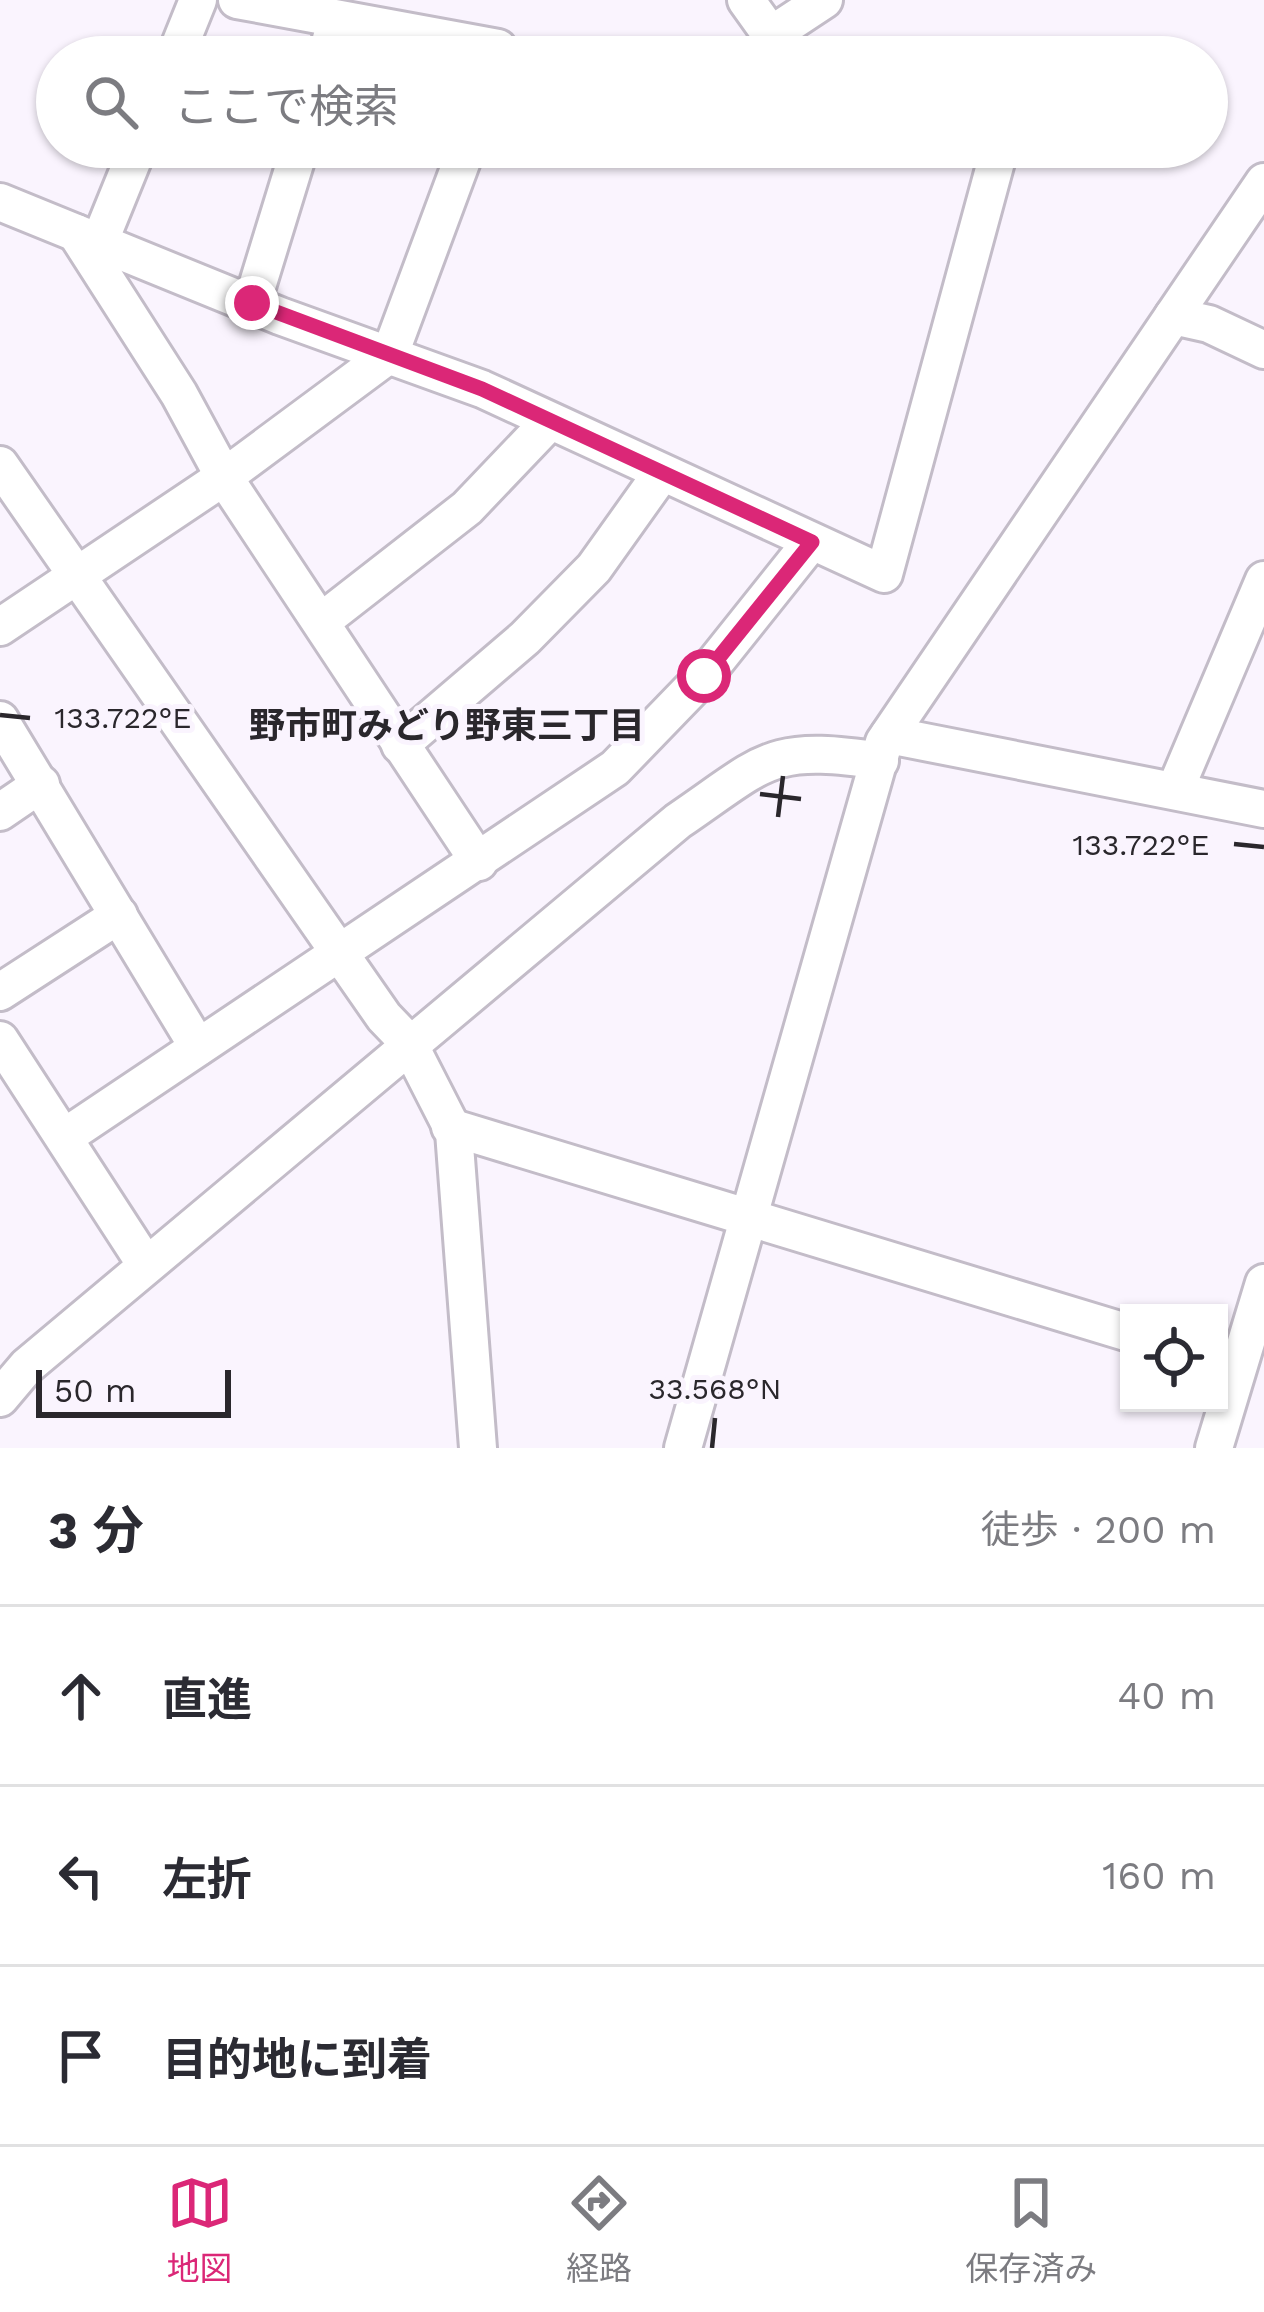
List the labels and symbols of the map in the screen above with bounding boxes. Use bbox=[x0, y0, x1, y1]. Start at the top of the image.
route end bbox=[225, 276, 279, 330]
route start bbox=[677, 649, 731, 703]
text: 133.722°E bbox=[55, 700, 191, 735]
district label: 野市町みどり野東三丁目 bbox=[249, 705, 645, 747]
text: 133.722°E bbox=[1073, 827, 1209, 862]
scale bar bbox=[36, 1364, 231, 1417]
text: 33.568°N bbox=[649, 1371, 781, 1406]

